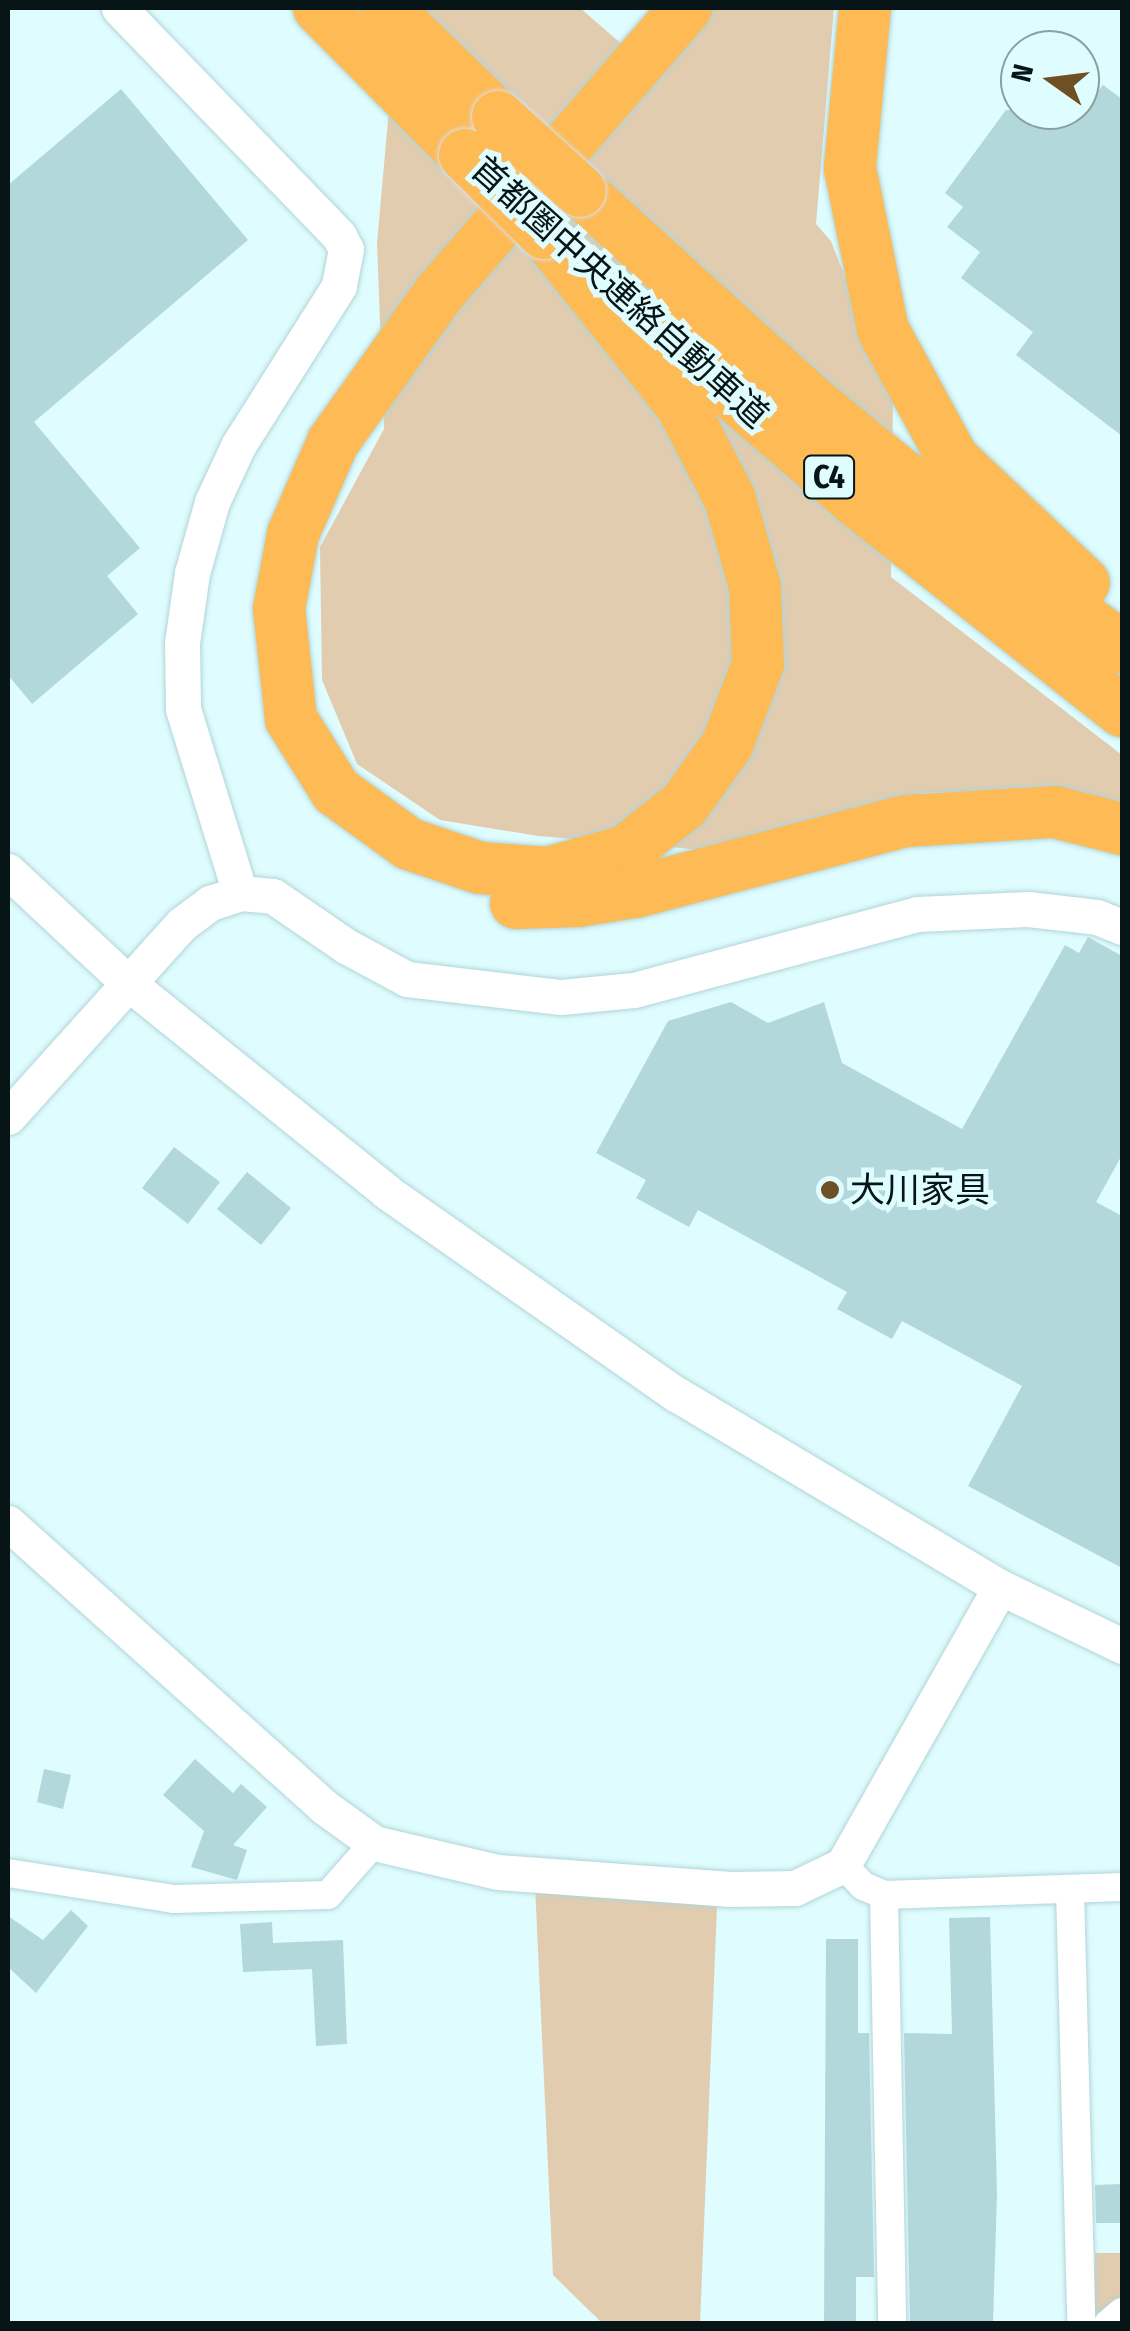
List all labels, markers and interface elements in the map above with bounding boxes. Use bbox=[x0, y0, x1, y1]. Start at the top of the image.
north arrow bbox=[1000, 30, 1100, 130]
text: N bbox=[1004, 61, 1040, 85]
street label: 首都圏中央連絡自動車道 bbox=[463, 148, 777, 436]
road number: C4 bbox=[802, 450, 856, 504]
place label: 大川家具 bbox=[850, 1169, 990, 1211]
marker: 大川家具 bbox=[819, 1179, 841, 1201]

